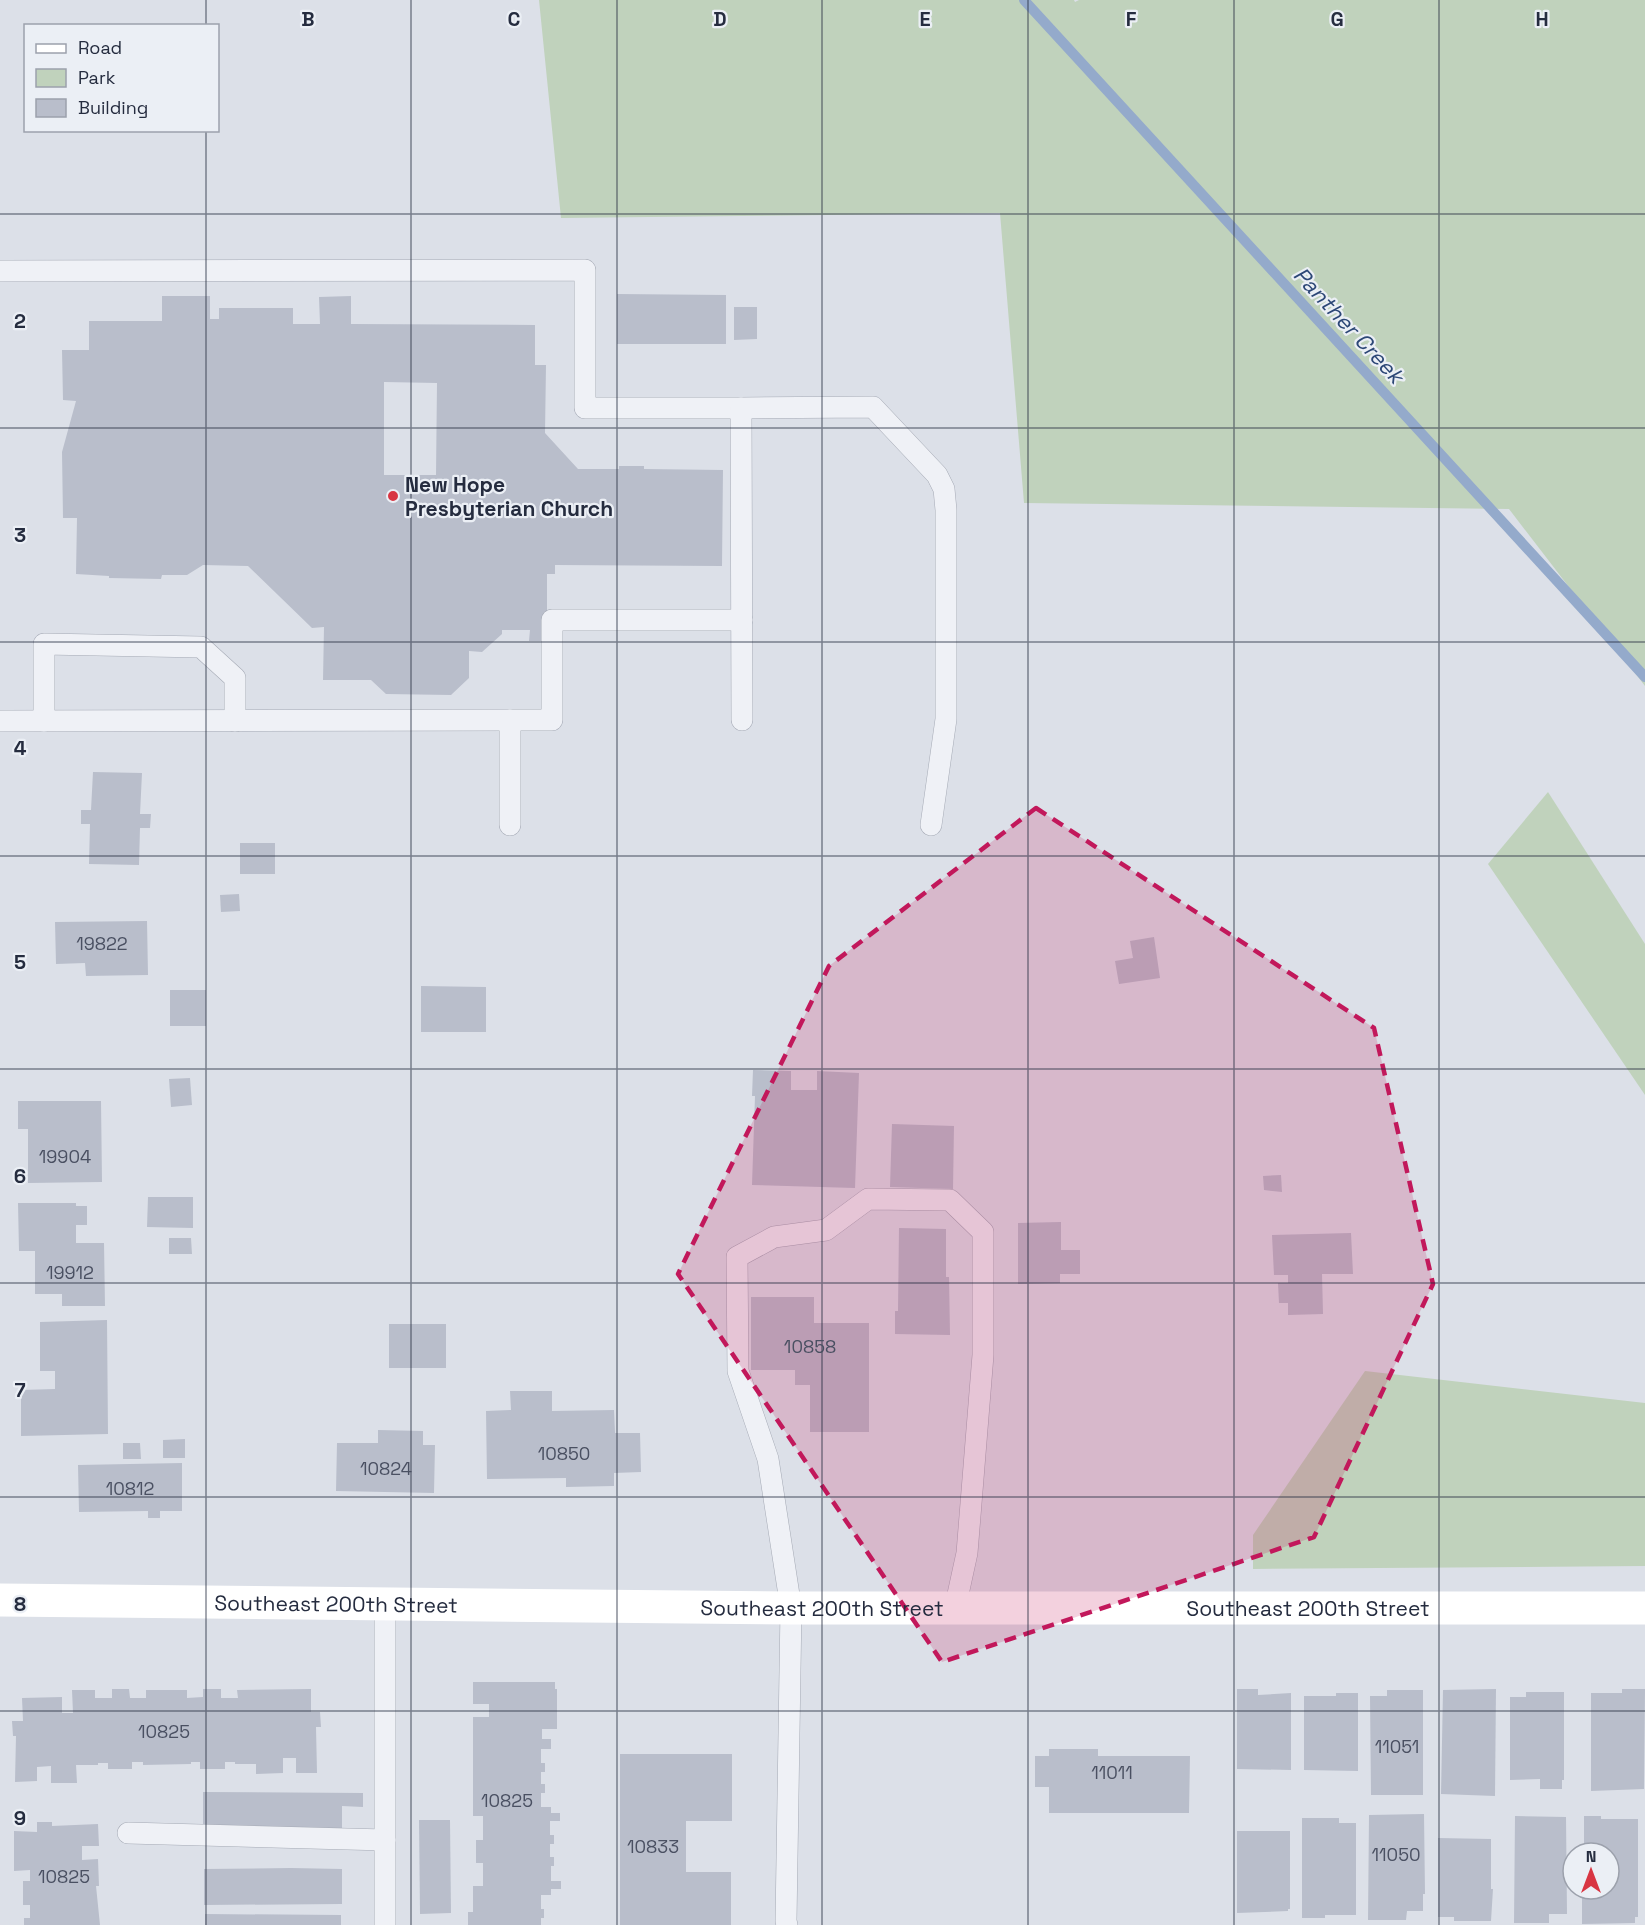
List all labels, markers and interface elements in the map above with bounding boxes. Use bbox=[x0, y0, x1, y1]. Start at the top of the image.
text: B bbox=[301, 6, 315, 32]
text: C bbox=[508, 6, 521, 32]
text: D bbox=[713, 6, 727, 32]
text: E bbox=[919, 6, 931, 32]
text: F bbox=[1126, 6, 1137, 32]
text: G bbox=[1330, 6, 1344, 32]
text: H bbox=[1535, 6, 1549, 32]
legend bbox=[24, 24, 219, 132]
text: Road bbox=[78, 36, 122, 59]
text: Park bbox=[78, 66, 116, 89]
text: Building bbox=[78, 96, 148, 119]
water label: Panther Creek bbox=[1288, 261, 1412, 391]
text: 2 bbox=[14, 308, 26, 334]
place label: New Hope Presbyterian Church bbox=[405, 471, 613, 522]
marker: New Hope Presbyterian Church bbox=[386, 489, 400, 503]
text: 3 bbox=[14, 522, 26, 548]
text: 4 bbox=[14, 735, 27, 761]
house number: 19822 bbox=[76, 932, 128, 955]
text: 5 bbox=[14, 949, 26, 975]
house number: 19904 bbox=[39, 1145, 91, 1168]
text: 6 bbox=[14, 1163, 26, 1189]
house number: 19912 bbox=[46, 1261, 94, 1284]
house number: 10858 bbox=[784, 1335, 836, 1358]
text: 7 bbox=[14, 1377, 26, 1403]
house number: 10850 bbox=[538, 1442, 590, 1465]
house number: 10824 bbox=[360, 1457, 412, 1480]
house number: 10812 bbox=[106, 1477, 154, 1500]
street label: Southeast 200th Street bbox=[214, 1589, 458, 1618]
text: 8 bbox=[14, 1591, 26, 1617]
street label: Southeast 200th Street bbox=[700, 1594, 944, 1622]
street label: Southeast 200th Street bbox=[1186, 1595, 1430, 1622]
house number: 10825 bbox=[138, 1720, 190, 1743]
house number: 11051 bbox=[1375, 1735, 1419, 1758]
house number: 11011 bbox=[1091, 1761, 1133, 1784]
house number: 10825 bbox=[481, 1789, 533, 1812]
text: 9 bbox=[14, 1805, 26, 1831]
house number: 10833 bbox=[627, 1835, 679, 1858]
north arrow bbox=[1561, 1841, 1621, 1901]
house number: 11050 bbox=[1372, 1843, 1420, 1866]
text: N bbox=[1586, 1846, 1596, 1867]
house number: 10825 bbox=[38, 1865, 90, 1888]

